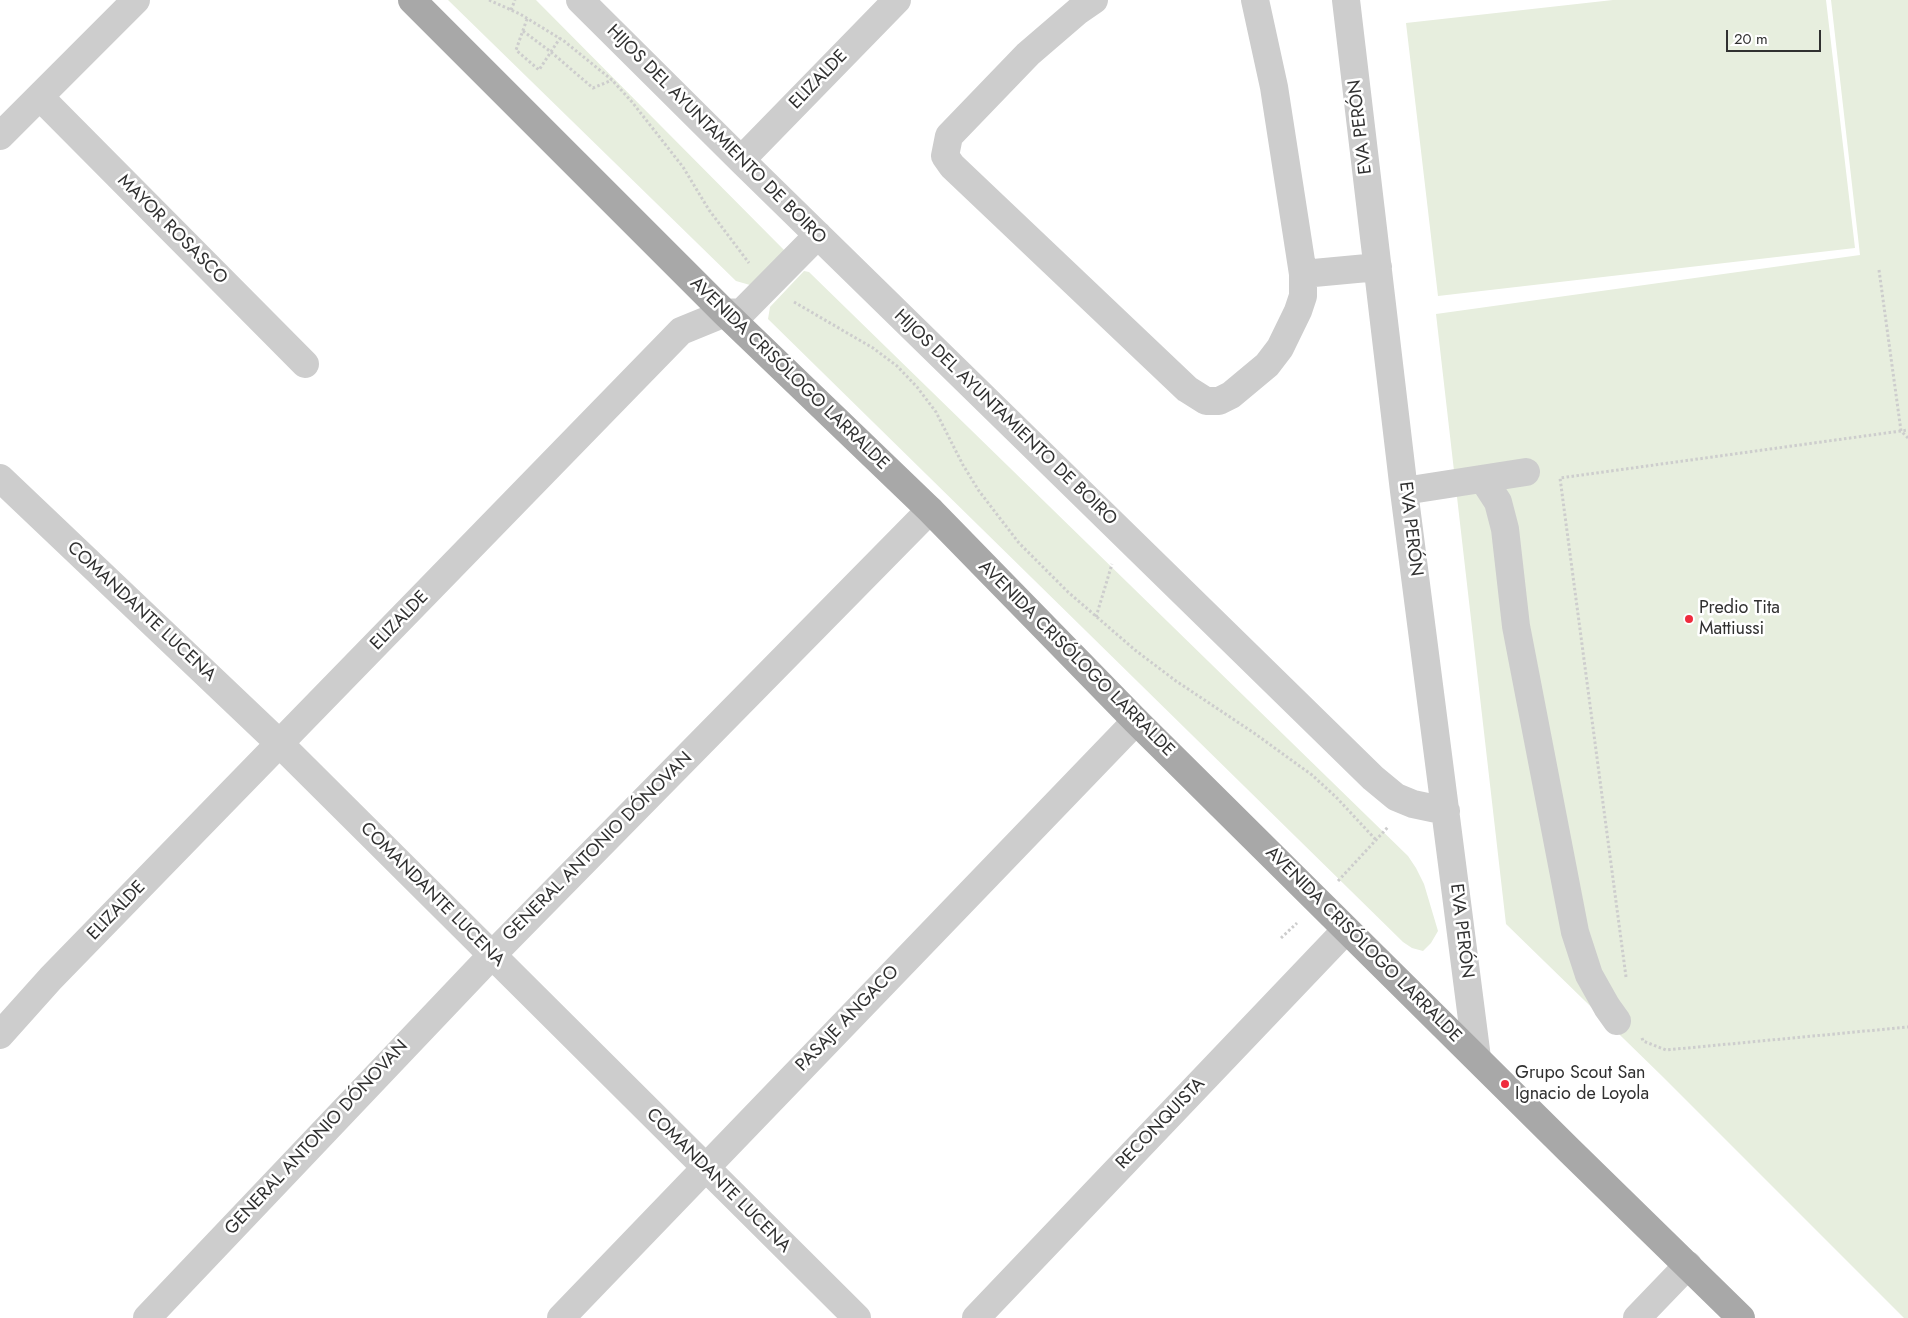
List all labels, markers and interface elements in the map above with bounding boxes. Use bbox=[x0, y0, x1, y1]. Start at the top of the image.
scale bar bbox=[1728, 20, 1823, 52]
street label: HIJOS DEL AYUNTAMIENTO DE BOIRO bbox=[602, 21, 830, 249]
text: 20 m bbox=[1734, 28, 1768, 50]
street label: ELIZALDE bbox=[785, 46, 853, 114]
street label: EVA PERÓN bbox=[1344, 78, 1378, 176]
street label: MAYOR ROSASCO bbox=[113, 171, 231, 289]
street label: AVENIDA CRISÓLOGO LARRALDE bbox=[685, 273, 893, 475]
street label: HIJOS DEL AYUNTAMIENTO DE BOIRO bbox=[889, 305, 1121, 531]
street label: EVA PERÓN bbox=[1393, 480, 1427, 578]
street label: COMANDANTE LUCENA bbox=[62, 537, 220, 687]
street label: AVENIDA CRISÓLOGO LARRALDE bbox=[974, 557, 1178, 761]
street label: ELIZALDE bbox=[366, 587, 434, 655]
place label: Predio Tita Mattiussi bbox=[1699, 598, 1780, 640]
marker: Predio Tita Mattiussi bbox=[1683, 613, 1695, 625]
street label: GENERAL ANTONIO DÓNOVAN bbox=[499, 748, 697, 946]
street label: COMANDANTE LUCENA bbox=[355, 818, 509, 972]
street label: AVENIDA CRISÓLOGO LARRALDE bbox=[1261, 843, 1465, 1047]
street label: ELIZALDE bbox=[83, 877, 151, 945]
street label: EVA PERÓN bbox=[1444, 882, 1478, 980]
street label: PASAJE ANGACO bbox=[792, 962, 904, 1076]
street label: GENERAL ANTONIO DÓNOVAN bbox=[221, 1036, 413, 1240]
place label: Grupo Scout San Ignacio de Loyola bbox=[1515, 1063, 1649, 1106]
street label: RECONQUISTA bbox=[1112, 1074, 1210, 1174]
marker: Grupo Scout San Ignacio de Loyola bbox=[1499, 1078, 1511, 1090]
street label: COMANDANTE LUCENA bbox=[641, 1104, 795, 1258]

